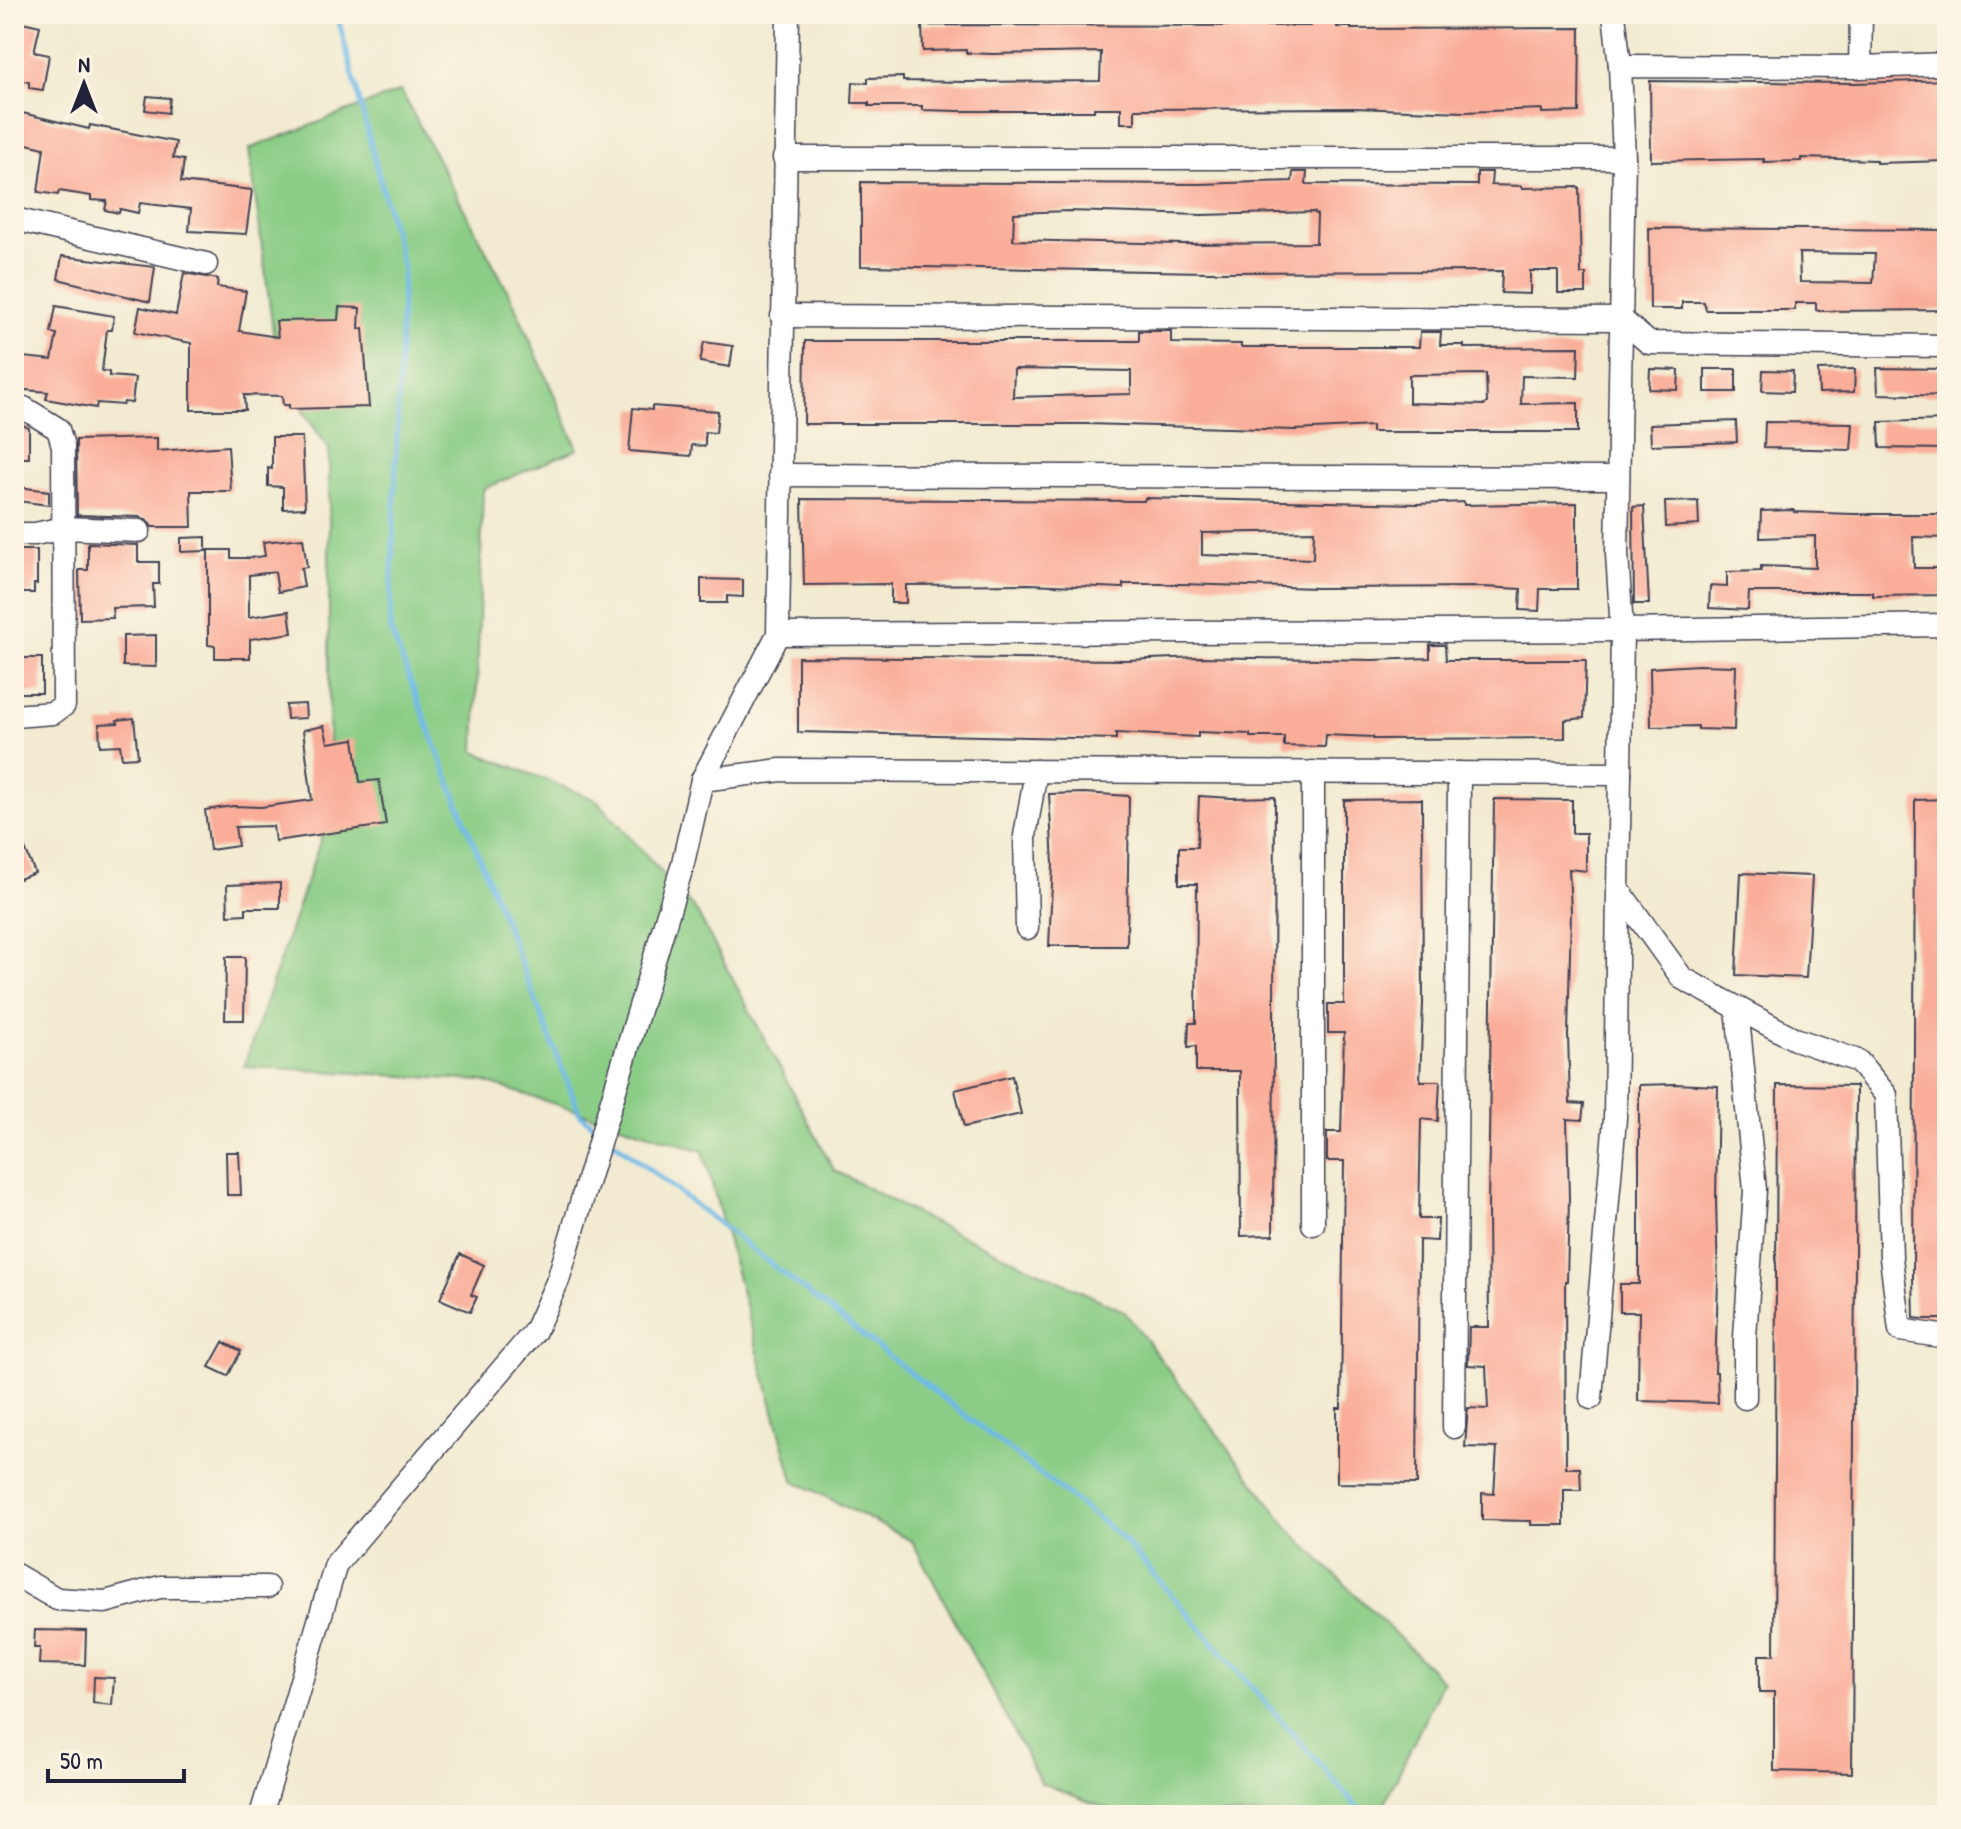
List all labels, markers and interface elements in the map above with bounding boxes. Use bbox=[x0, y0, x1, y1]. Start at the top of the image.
north arrow bbox=[44, 44, 124, 124]
text: N bbox=[78, 49, 90, 79]
scale bar bbox=[48, 1733, 184, 1783]
text: 50 m bbox=[60, 1744, 103, 1776]

